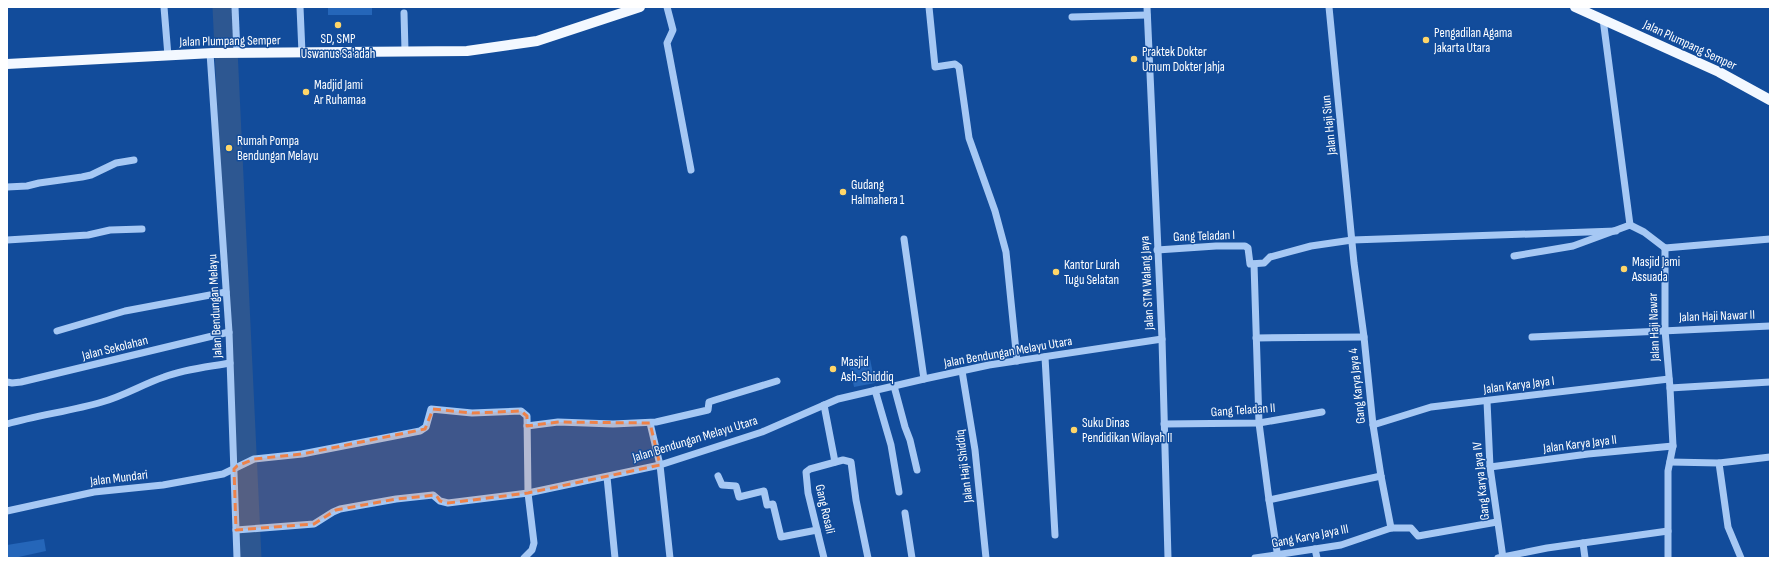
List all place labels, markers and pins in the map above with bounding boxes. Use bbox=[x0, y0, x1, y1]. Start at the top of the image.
marker: SD, SMP Uswanus Sa'adah bbox=[333, 20, 343, 30]
place label: Pengadilan Agama Jakarta Utara bbox=[1433, 25, 1512, 56]
place label: SD, SMP Uswanus Sa'adah bbox=[301, 31, 375, 62]
marker: Pengadilan Agama Jakarta Utara bbox=[1421, 35, 1431, 45]
place label: Praktek Dokter Umum Dokter Jahja bbox=[1142, 44, 1225, 75]
marker: Praktek Dokter Umum Dokter Jahja bbox=[1129, 54, 1139, 64]
place label: Madjid Jami Ar Ruhamaa bbox=[313, 77, 366, 108]
marker: Madjid Jami Ar Ruhamaa bbox=[301, 87, 311, 97]
place label: Rumah Pompa Bendungan Melayu bbox=[237, 133, 318, 164]
marker: Rumah Pompa Bendungan Melayu bbox=[224, 143, 234, 153]
place label: Gudang Halmahera 1 bbox=[851, 177, 905, 208]
marker: Gudang Halmahera 1 bbox=[838, 187, 848, 197]
place label: Masjid Jami Assuada bbox=[1631, 254, 1680, 285]
place label: Kantor Lurah Tugu Selatan bbox=[1064, 257, 1120, 288]
marker: Masjid Jami Assuada bbox=[1619, 264, 1629, 274]
marker: Kantor Lurah Tugu Selatan bbox=[1051, 267, 1061, 277]
place label: Masjid Ash-Shiddiq bbox=[840, 354, 894, 385]
marker: Masjid Ash-Shiddiq bbox=[828, 364, 838, 374]
place label: Suku Dinas Pendidikan Wilayah II bbox=[1082, 415, 1172, 446]
marker: Suku Dinas Pendidikan Wilayah II bbox=[1069, 425, 1079, 435]

